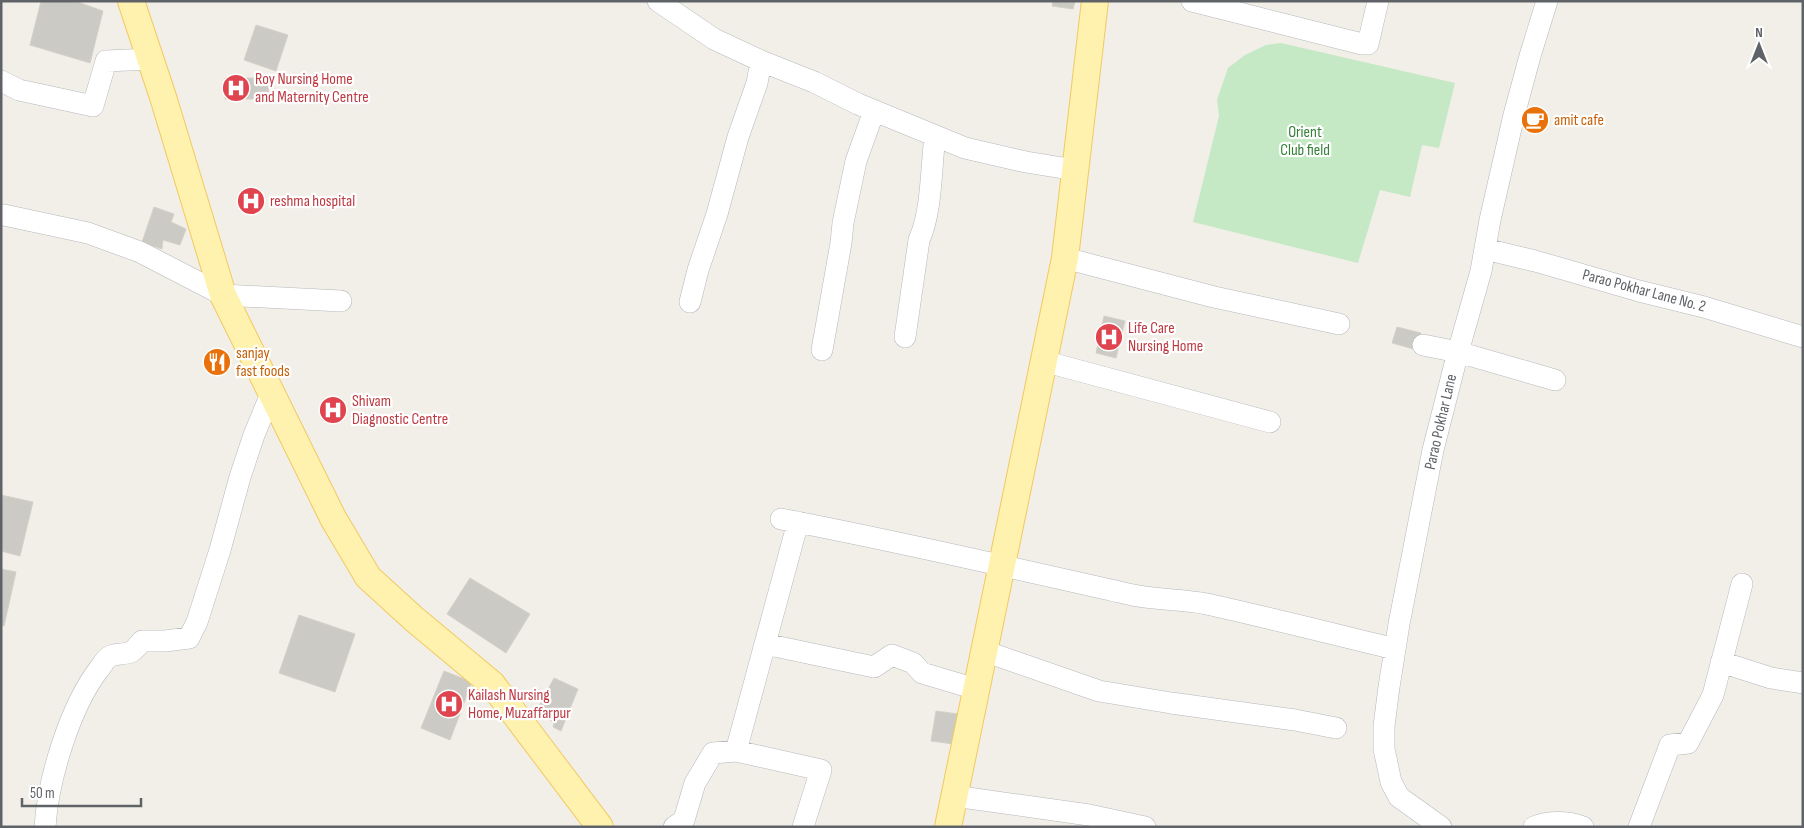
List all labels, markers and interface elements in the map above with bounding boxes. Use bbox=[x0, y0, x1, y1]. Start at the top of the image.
north arrow bbox=[1734, 20, 1784, 70]
text: N bbox=[1755, 24, 1763, 41]
place label: Roy Nursing Home and Maternity Centre bbox=[255, 70, 369, 107]
hospital icon: Roy Nursing Home and Maternity Centre bbox=[221, 73, 251, 103]
cafe icon: amit cafe bbox=[1520, 105, 1550, 135]
place label: amit cafe bbox=[1554, 111, 1604, 130]
park label: Orient Club field bbox=[1280, 123, 1330, 160]
hospital icon: reshma hospital bbox=[236, 186, 266, 216]
place label: reshma hospital bbox=[270, 192, 355, 211]
street label: Parao Pokhar Lane No. 2 bbox=[1580, 265, 1708, 317]
place label: Life Care Nursing Home bbox=[1128, 319, 1203, 356]
hospital icon: Life Care Nursing Home bbox=[1094, 322, 1124, 352]
place label: sanjay fast foods bbox=[236, 344, 290, 381]
restaurant icon: sanjay fast foods bbox=[202, 347, 232, 377]
street label: Parao Pokhar Lane bbox=[1421, 372, 1461, 472]
place label: Shivam Diagnostic Centre bbox=[352, 392, 448, 429]
hospital icon: Shivam Diagnostic Centre bbox=[318, 395, 348, 425]
place label: Kailash Nursing Home, Muzaffarpur bbox=[468, 686, 571, 723]
hospital icon: Kailash Nursing Home, Muzaffarpur bbox=[434, 689, 464, 719]
scale bar bbox=[22, 776, 141, 808]
text: 50 m bbox=[30, 784, 55, 803]

